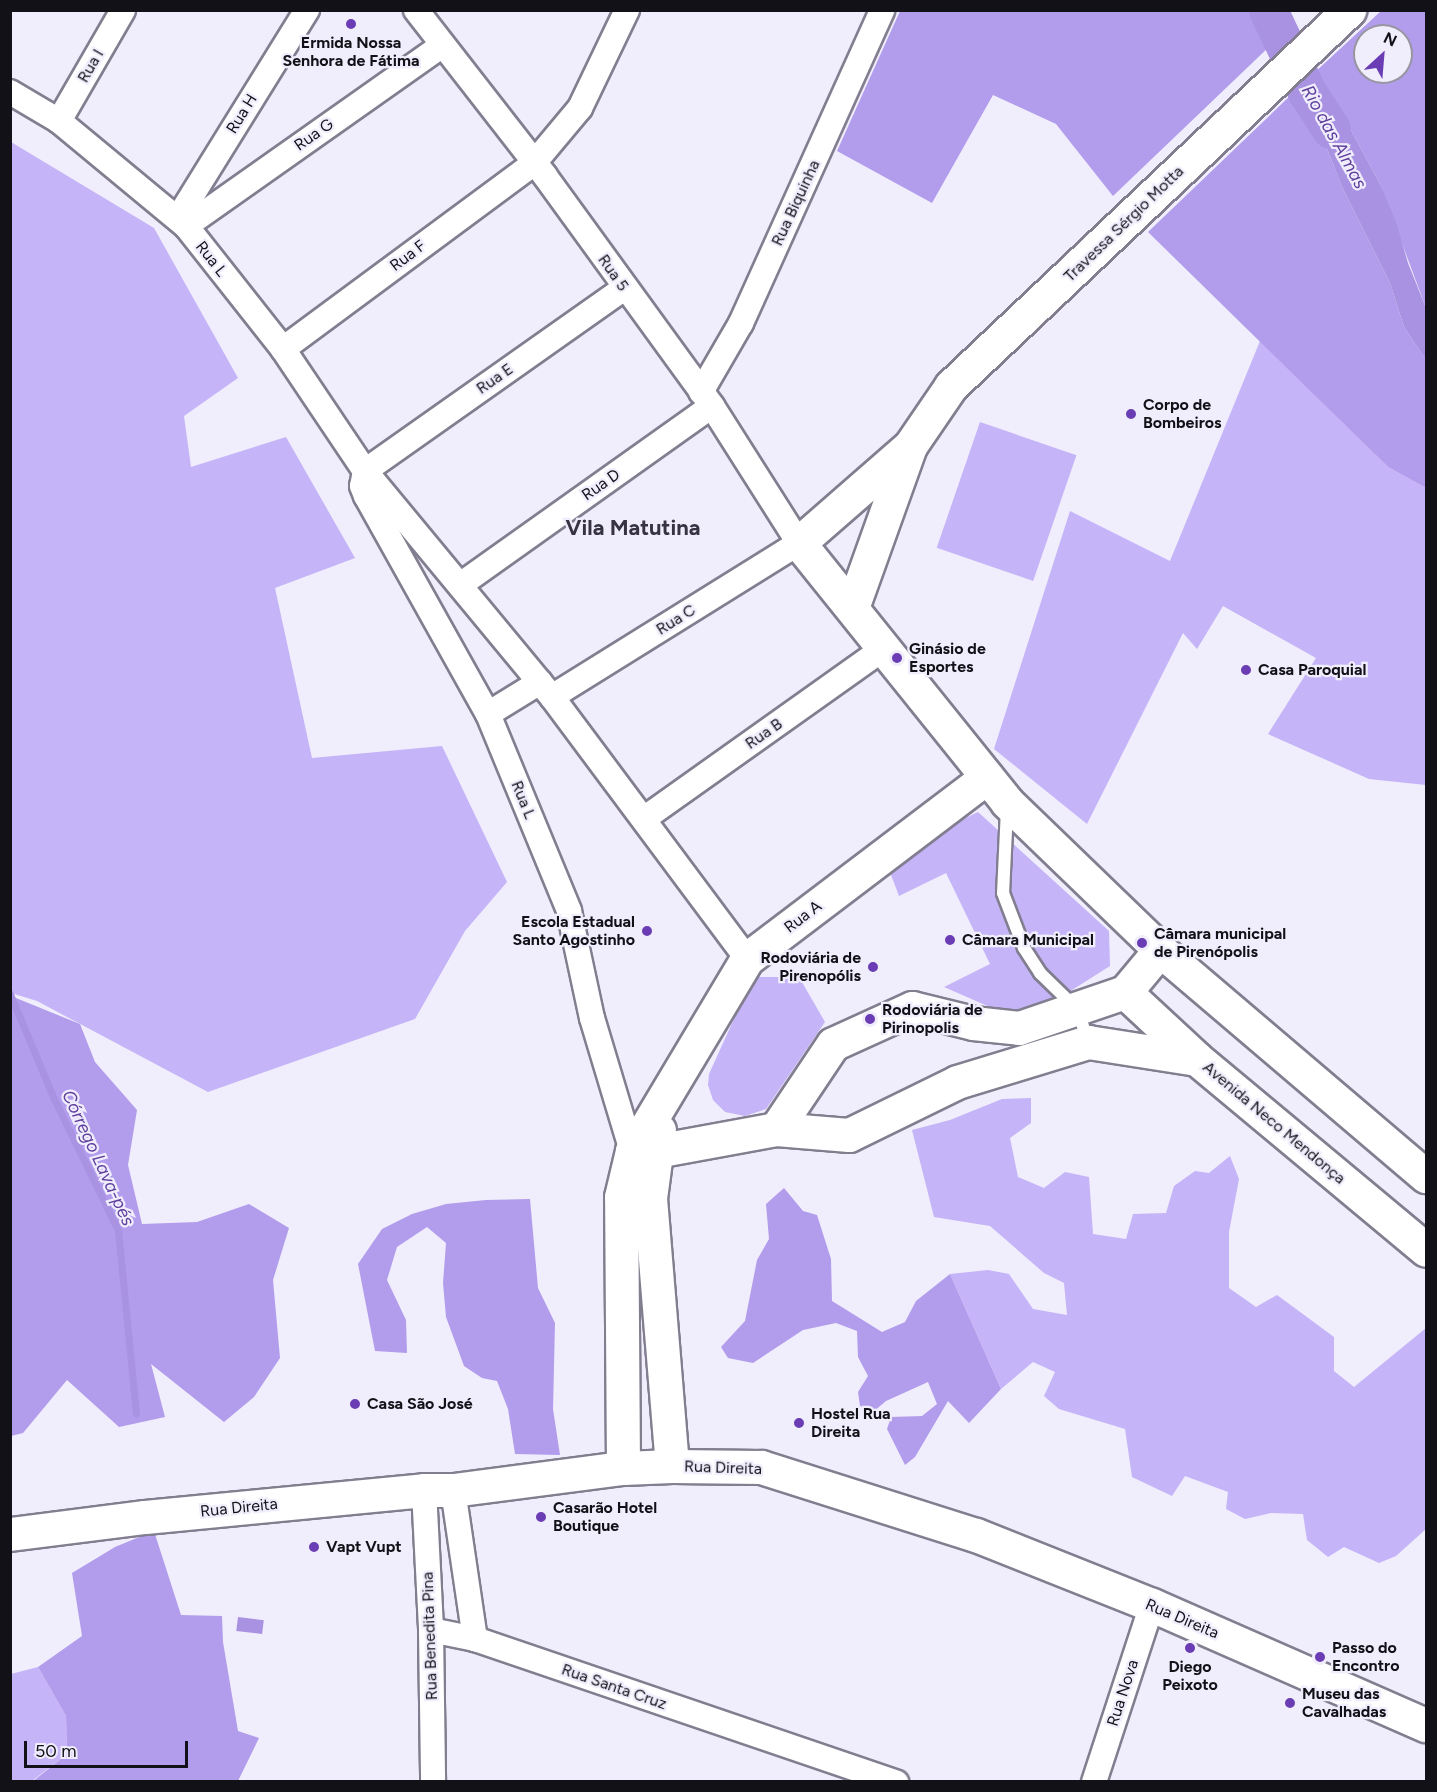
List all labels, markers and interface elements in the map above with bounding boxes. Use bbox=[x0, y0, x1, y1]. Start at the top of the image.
marker: Ermida Nossa Senhora de Fátima bbox=[344, 17, 358, 31]
north arrow bbox=[1353, 24, 1413, 84]
text: N bbox=[1381, 28, 1400, 50]
place label: Ermida Nossa Senhora de Fátima bbox=[283, 33, 419, 71]
street label: Rua I bbox=[74, 46, 108, 86]
water label: Rio das Almas bbox=[1297, 81, 1371, 193]
street label: Rua H bbox=[222, 91, 262, 137]
street label: Rua G bbox=[291, 115, 337, 155]
street label: Rua Biquinha bbox=[768, 157, 824, 249]
street label: Travessa Sérgio Motta bbox=[1060, 162, 1188, 286]
street label: Rua F bbox=[386, 236, 430, 276]
street label: Rua L bbox=[191, 238, 231, 280]
street label: Rua 5 bbox=[594, 251, 632, 295]
street label: Rua E bbox=[473, 360, 517, 398]
place label: Corpo de Bombeiros bbox=[1143, 395, 1221, 433]
marker: Corpo de Bombeiros bbox=[1124, 407, 1138, 421]
street label: Rua D bbox=[578, 465, 624, 505]
district label: Vila Matutina bbox=[566, 515, 700, 541]
street label: Rua C bbox=[653, 601, 699, 639]
place label: Ginásio de Esportes bbox=[909, 639, 986, 677]
marker: Ginásio de Esportes bbox=[890, 651, 904, 665]
place label: Casa Paroquial bbox=[1258, 660, 1367, 680]
marker: Casa Paroquial bbox=[1239, 663, 1253, 677]
street label: Rua B bbox=[742, 714, 786, 754]
street label: Rua L bbox=[507, 778, 539, 822]
street label: Rua A bbox=[780, 897, 826, 937]
place label: Escola Estadual Santo Agostinho bbox=[513, 912, 635, 950]
marker: Escola Estadual Santo Agostinho bbox=[640, 924, 654, 938]
place label: Câmara municipal de Pirenópolis bbox=[1154, 924, 1286, 962]
place label: Câmara Municipal bbox=[962, 930, 1094, 950]
marker: Câmara Municipal bbox=[943, 933, 957, 947]
marker: Câmara municipal de Pirenópolis bbox=[1135, 936, 1149, 950]
place label: Rodoviária de Pirenopólis bbox=[760, 948, 861, 986]
marker: Rodoviária de Pirenopólis bbox=[866, 960, 880, 974]
place label: Rodoviária de Pirinopolis bbox=[882, 1000, 983, 1038]
marker: Rodoviária de Pirinopolis bbox=[863, 1012, 877, 1026]
street label: Avenida Neco Mendonça bbox=[1199, 1058, 1349, 1188]
water label: Córrego Lava-pés bbox=[57, 1087, 139, 1229]
place label: Casa São José bbox=[367, 1394, 473, 1414]
marker: Casa São José bbox=[348, 1397, 362, 1411]
place label: Hostel Rua Direita bbox=[811, 1404, 891, 1442]
marker: Hostel Rua Direita bbox=[792, 1416, 806, 1430]
street label: Rua Direita bbox=[684, 1457, 762, 1479]
street label: Rua Direita bbox=[199, 1494, 279, 1522]
place label: Casarão Hotel Boutique bbox=[553, 1498, 657, 1536]
marker: Casarão Hotel Boutique bbox=[534, 1510, 548, 1524]
place label: Vapt Vupt bbox=[326, 1537, 402, 1557]
marker: Vapt Vupt bbox=[307, 1540, 321, 1554]
street label: Rua Benedita Pina bbox=[418, 1571, 442, 1701]
street label: Rua Direita bbox=[1142, 1595, 1222, 1643]
place label: Passo do Encontro bbox=[1332, 1638, 1399, 1676]
marker: Diego Peixoto bbox=[1183, 1641, 1197, 1655]
marker: Passo do Encontro bbox=[1313, 1650, 1327, 1664]
street label: Rua Nova bbox=[1103, 1657, 1143, 1729]
place label: Diego Peixoto bbox=[1162, 1657, 1218, 1695]
street label: Rua Santa Cruz bbox=[559, 1660, 669, 1714]
place label: Museu das Cavalhadas bbox=[1302, 1684, 1386, 1722]
marker: Museu das Cavalhadas bbox=[1283, 1696, 1297, 1710]
scale bar bbox=[27, 1729, 190, 1767]
text: 50 m bbox=[35, 1740, 77, 1762]

